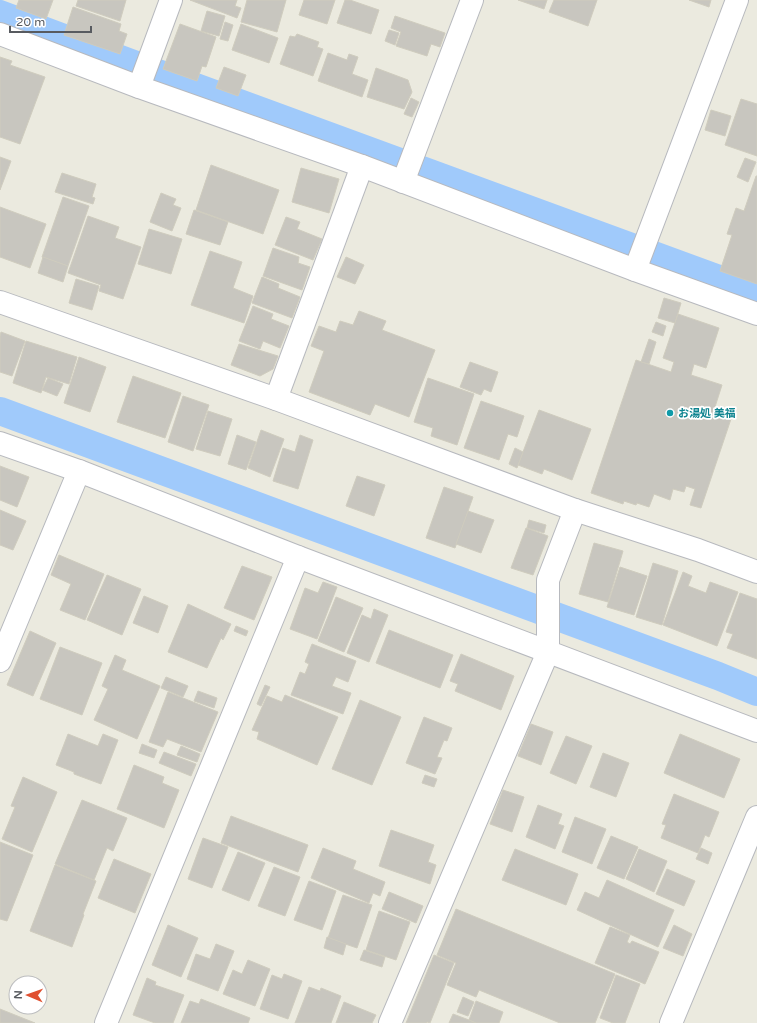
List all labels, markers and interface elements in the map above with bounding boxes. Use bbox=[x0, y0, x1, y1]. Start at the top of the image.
scale bar bbox=[10, 8, 91, 34]
text: 20 m bbox=[16, 15, 45, 29]
place label: お湯処 美福 bbox=[678, 407, 736, 420]
marker: お湯処 美福 bbox=[665, 408, 675, 418]
north arrow bbox=[8, 975, 48, 1015]
text: N bbox=[12, 990, 25, 999]

